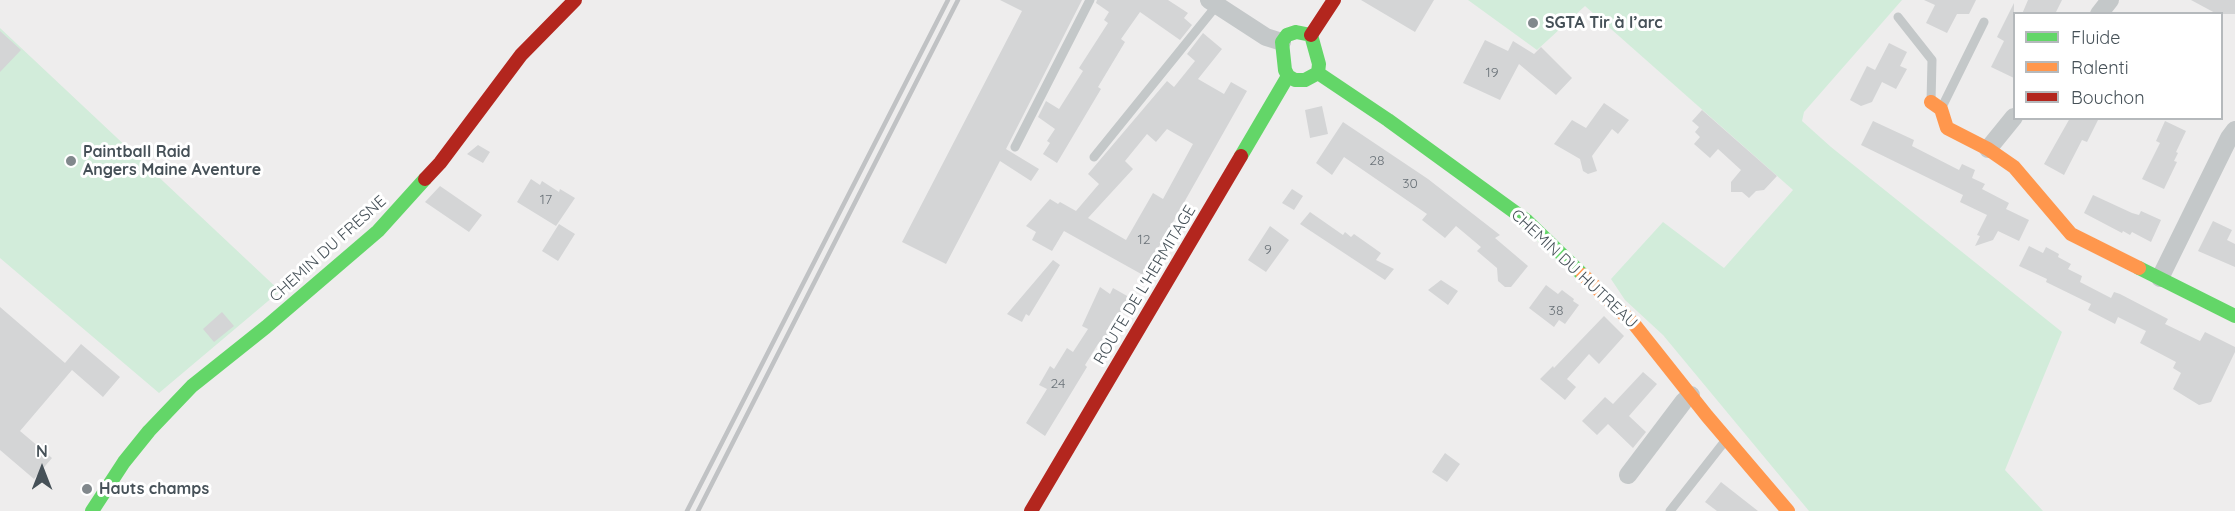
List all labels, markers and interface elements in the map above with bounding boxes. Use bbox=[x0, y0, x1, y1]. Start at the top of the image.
legend bbox=[2013, 12, 2223, 120]
place label: SGTA Tir à l’arc bbox=[1545, 13, 1663, 33]
marker: SGTA Tir à l’arc bbox=[1526, 16, 1540, 30]
text: Fluide bbox=[2071, 26, 2120, 49]
text: Ralenti bbox=[2071, 56, 2129, 79]
house number: 19 bbox=[1486, 65, 1498, 81]
text: Bouchon bbox=[2071, 86, 2145, 109]
place label: Paintball Raid Angers Maine Aventure bbox=[83, 142, 261, 180]
house number: 28 bbox=[1369, 153, 1385, 169]
marker: Paintball Raid Angers Maine Aventure bbox=[64, 154, 78, 168]
house number: 30 bbox=[1402, 176, 1418, 192]
street label: CHEMIN DU FRESNE bbox=[266, 192, 390, 306]
house number: 17 bbox=[540, 192, 552, 208]
street label: ROUTE DE L'HERMITAGE bbox=[1090, 202, 1200, 368]
street label: CHEMIN DU HUTREAU bbox=[1507, 206, 1641, 332]
house number: 12 bbox=[1138, 232, 1150, 248]
house number: 9 bbox=[1264, 242, 1272, 258]
house number: 38 bbox=[1549, 303, 1563, 319]
house number: 24 bbox=[1051, 376, 1065, 392]
north arrow bbox=[12, 439, 72, 499]
text: N bbox=[36, 441, 48, 461]
place label: Hauts champs bbox=[99, 479, 209, 499]
marker: Hauts champs bbox=[80, 482, 94, 496]

